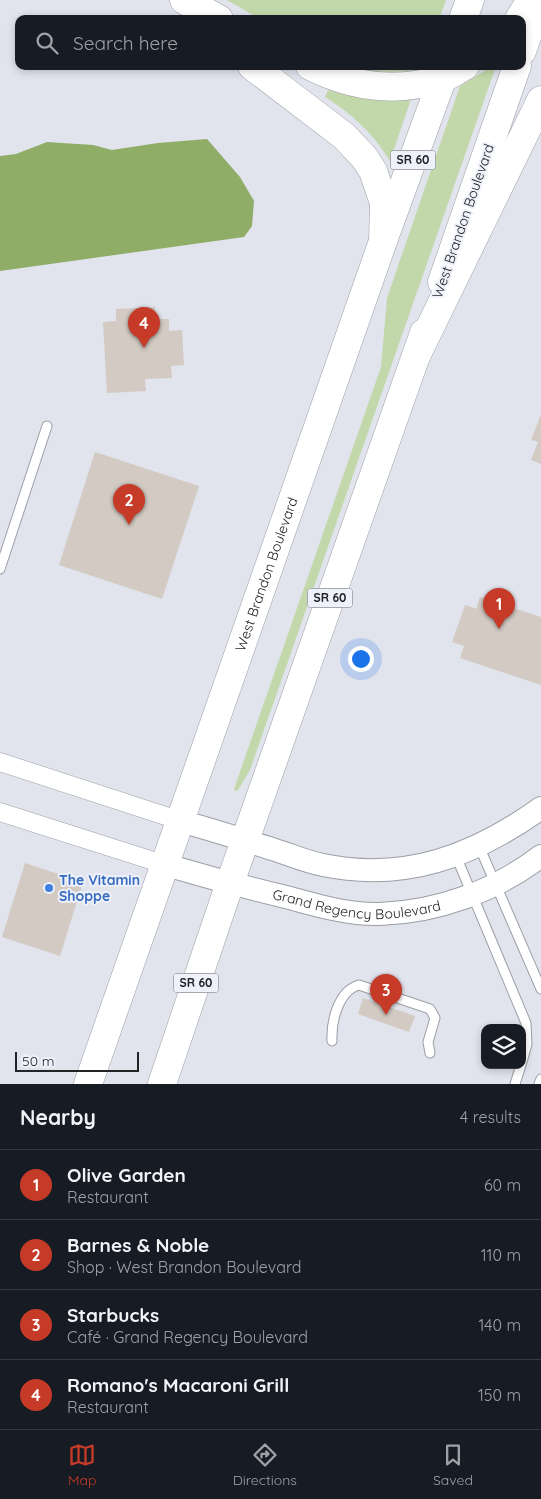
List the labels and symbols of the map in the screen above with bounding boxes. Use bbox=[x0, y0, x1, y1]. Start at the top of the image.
street label: West Brandon Boulevard bbox=[428, 141, 498, 301]
road number: SR 60 bbox=[390, 150, 436, 170]
pin: 4 bbox=[128, 307, 160, 348]
pin: 2 bbox=[113, 484, 145, 525]
street label: West Brandon Boulevard bbox=[231, 495, 302, 654]
road number: SR 60 bbox=[308, 588, 352, 608]
pin: 1 bbox=[483, 588, 515, 629]
your location bbox=[348, 646, 374, 672]
place label: The Vitamin Shoppe bbox=[59, 871, 140, 905]
marker: The Vitamin Shoppe bbox=[43, 882, 55, 894]
street label: Grand Regency Boulevard bbox=[271, 885, 443, 923]
road number: SR 60 bbox=[174, 974, 218, 992]
pin: 3 bbox=[370, 974, 402, 1015]
scale bar bbox=[15, 1049, 139, 1072]

